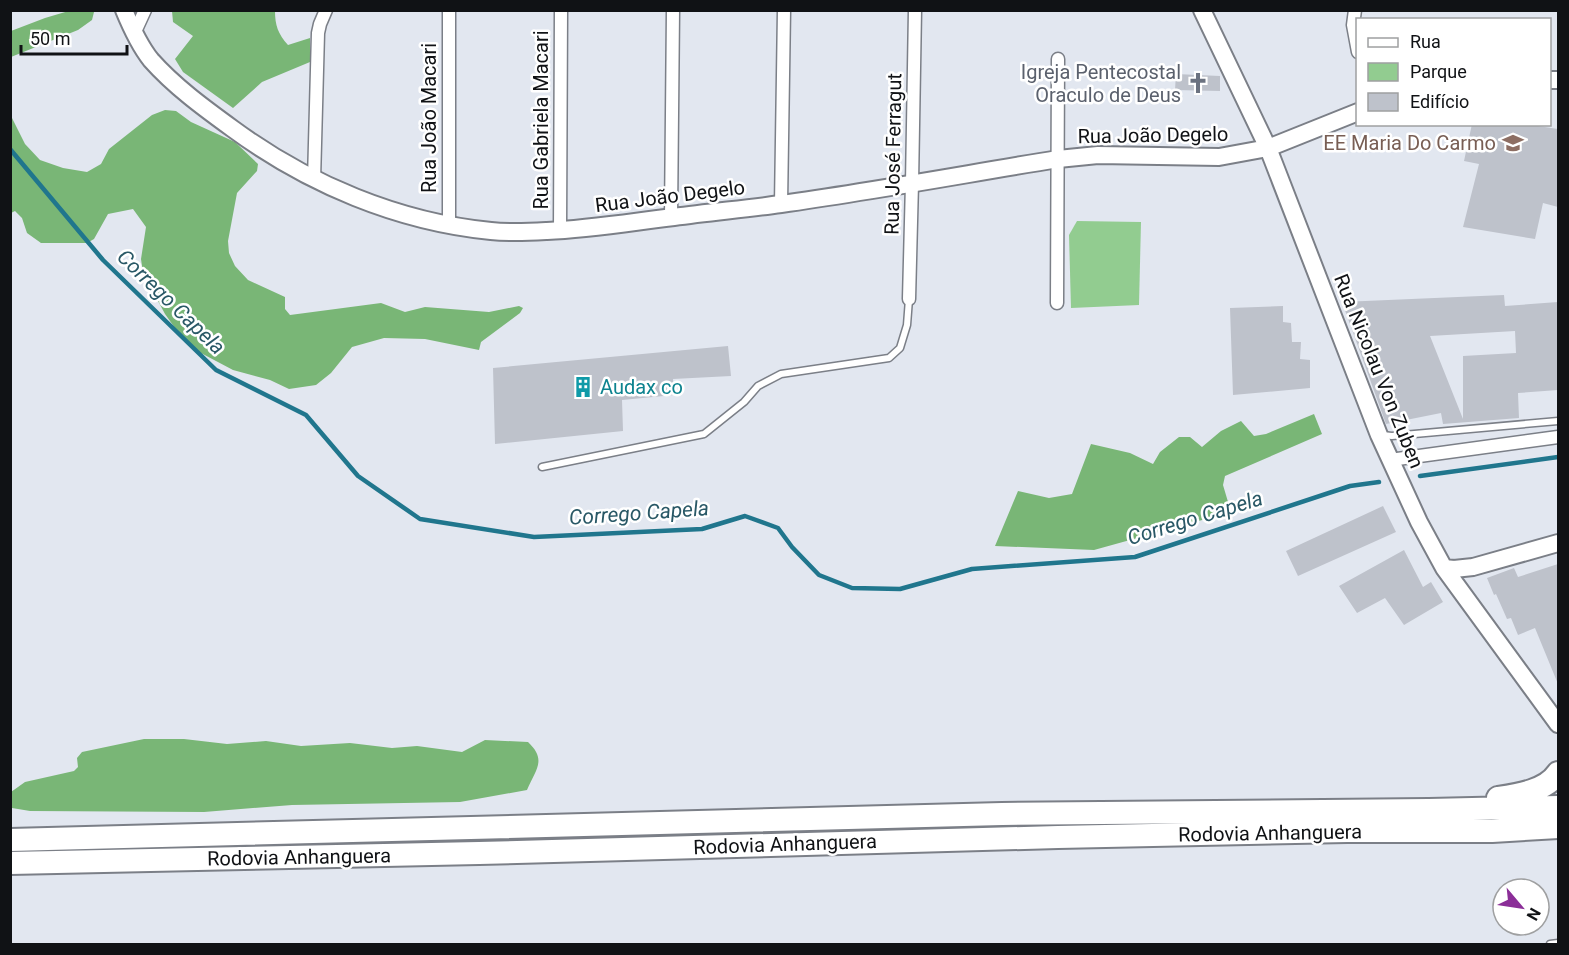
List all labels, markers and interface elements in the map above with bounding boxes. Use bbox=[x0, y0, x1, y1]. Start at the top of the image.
scale bar bbox=[21, 18, 128, 56]
legend bbox=[1356, 18, 1551, 126]
text: 50 m bbox=[30, 28, 70, 49]
street label: Rua Gabriela Macari bbox=[529, 30, 553, 210]
text: Rua bbox=[1410, 31, 1441, 52]
street label: Rua João Macari bbox=[417, 43, 441, 193]
place label: Igreja Pentecostal Oraculo de Deus bbox=[1021, 60, 1181, 107]
text: Parque bbox=[1410, 61, 1467, 82]
church icon: Igreja Pentecostal Oraculo de Deus bbox=[1186, 71, 1210, 95]
street label: Rua José Ferragut bbox=[880, 73, 906, 235]
text: Edifício bbox=[1410, 91, 1469, 112]
street label: Rua João Degelo bbox=[1077, 122, 1229, 148]
place label: EE Maria Do Carmo bbox=[1323, 131, 1496, 155]
school or university icon: EE Maria Do Carmo bbox=[1501, 131, 1525, 155]
street label: Rua João Degelo bbox=[594, 175, 746, 217]
water label: Corrego Capela bbox=[112, 245, 230, 359]
street label: Rua Nicolau Von Zuben bbox=[1329, 270, 1429, 472]
building icon: Audax co bbox=[571, 375, 595, 399]
place label: Audax co bbox=[600, 375, 683, 399]
water label: Corrego Capela bbox=[1124, 486, 1266, 550]
water label: Corrego Capela bbox=[568, 496, 710, 530]
street label: Rodovia Anhanguera bbox=[1178, 819, 1362, 847]
street label: Rodovia Anhanguera bbox=[693, 829, 877, 859]
street label: Rodovia Anhanguera bbox=[207, 843, 391, 871]
north arrow bbox=[1491, 877, 1551, 937]
text: N bbox=[1523, 904, 1545, 924]

